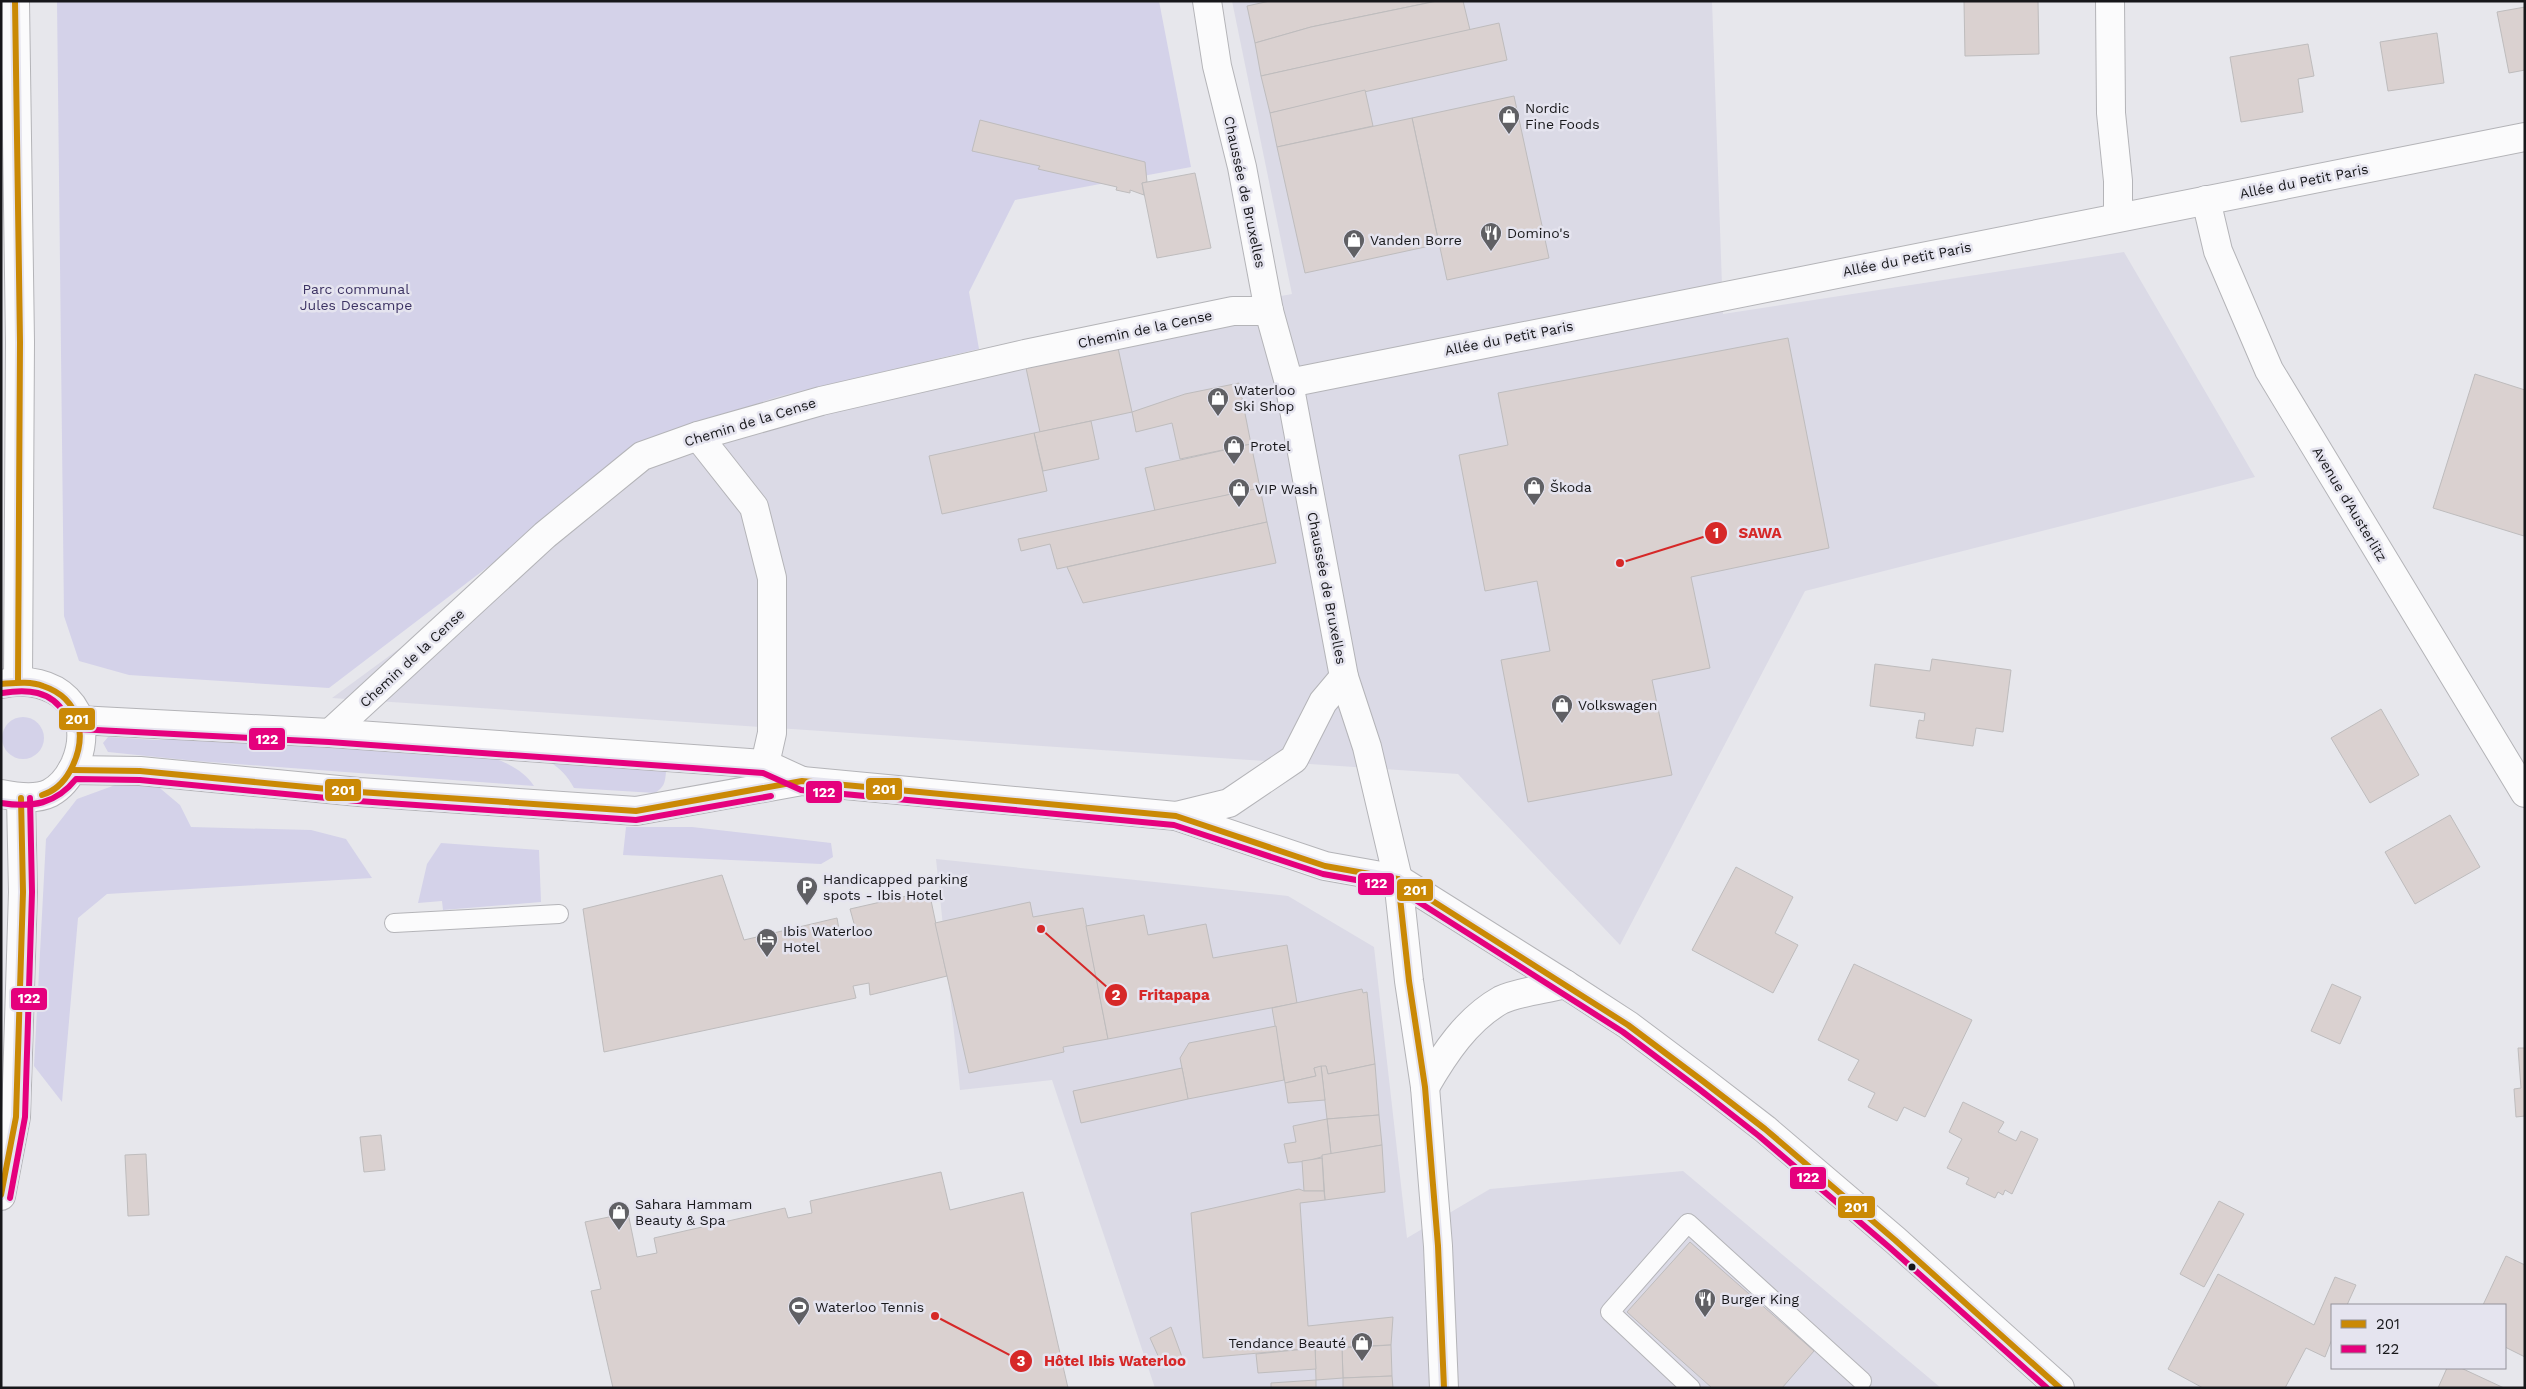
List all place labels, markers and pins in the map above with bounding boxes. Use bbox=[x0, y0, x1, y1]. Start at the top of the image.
place label: Nordic Fine Foods bbox=[1525, 100, 1600, 132]
shop icon: Nordic Fine Foods bbox=[1497, 104, 1521, 135]
restaurant icon: Domino's bbox=[1479, 221, 1503, 252]
place label: Domino's bbox=[1507, 225, 1570, 241]
shop icon: Vanden Borre bbox=[1342, 228, 1366, 259]
place label: Vanden Borre bbox=[1370, 232, 1462, 248]
place label: Waterloo Ski Shop bbox=[1234, 382, 1295, 414]
shop icon: Waterloo Ski Shop bbox=[1206, 386, 1230, 417]
shop icon: Protel bbox=[1222, 434, 1246, 465]
place label: Protel bbox=[1250, 438, 1291, 454]
shop icon: Škoda bbox=[1522, 475, 1546, 506]
shop icon: VIP Wash bbox=[1227, 477, 1251, 508]
place label: Škoda bbox=[1550, 479, 1592, 495]
place label: VIP Wash bbox=[1255, 481, 1318, 497]
callout: SAWA bbox=[1704, 518, 1792, 548]
shop icon: Volkswagen bbox=[1550, 693, 1574, 724]
place label: Volkswagen bbox=[1578, 697, 1658, 713]
place label: Handicapped parking spots - Ibis Hotel bbox=[823, 871, 968, 903]
parking icon: Handicapped parking spots - Ibis Hotel bbox=[795, 875, 819, 906]
place label: Ibis Waterloo Hotel bbox=[783, 923, 873, 955]
hotel icon: Ibis Waterloo Hotel bbox=[755, 927, 779, 958]
callout: Fritapapa bbox=[1103, 980, 1219, 1010]
place label: Sahara Hammam Beauty & Spa bbox=[635, 1196, 752, 1228]
shop icon: Sahara Hammam Beauty & Spa bbox=[607, 1200, 631, 1231]
unlabelled marker bbox=[1907, 1262, 1917, 1272]
restaurant icon: Burger King bbox=[1693, 1287, 1717, 1318]
place label: Burger King bbox=[1721, 1291, 1799, 1307]
sports icon: Waterloo Tennis bbox=[787, 1295, 811, 1326]
place label: Waterloo Tennis bbox=[815, 1299, 924, 1315]
shop icon: Tendance Beauté bbox=[1350, 1331, 1374, 1362]
place label: Tendance Beauté bbox=[1229, 1335, 1346, 1351]
callout: Hôtel Ibis Waterloo bbox=[1008, 1346, 1196, 1376]

